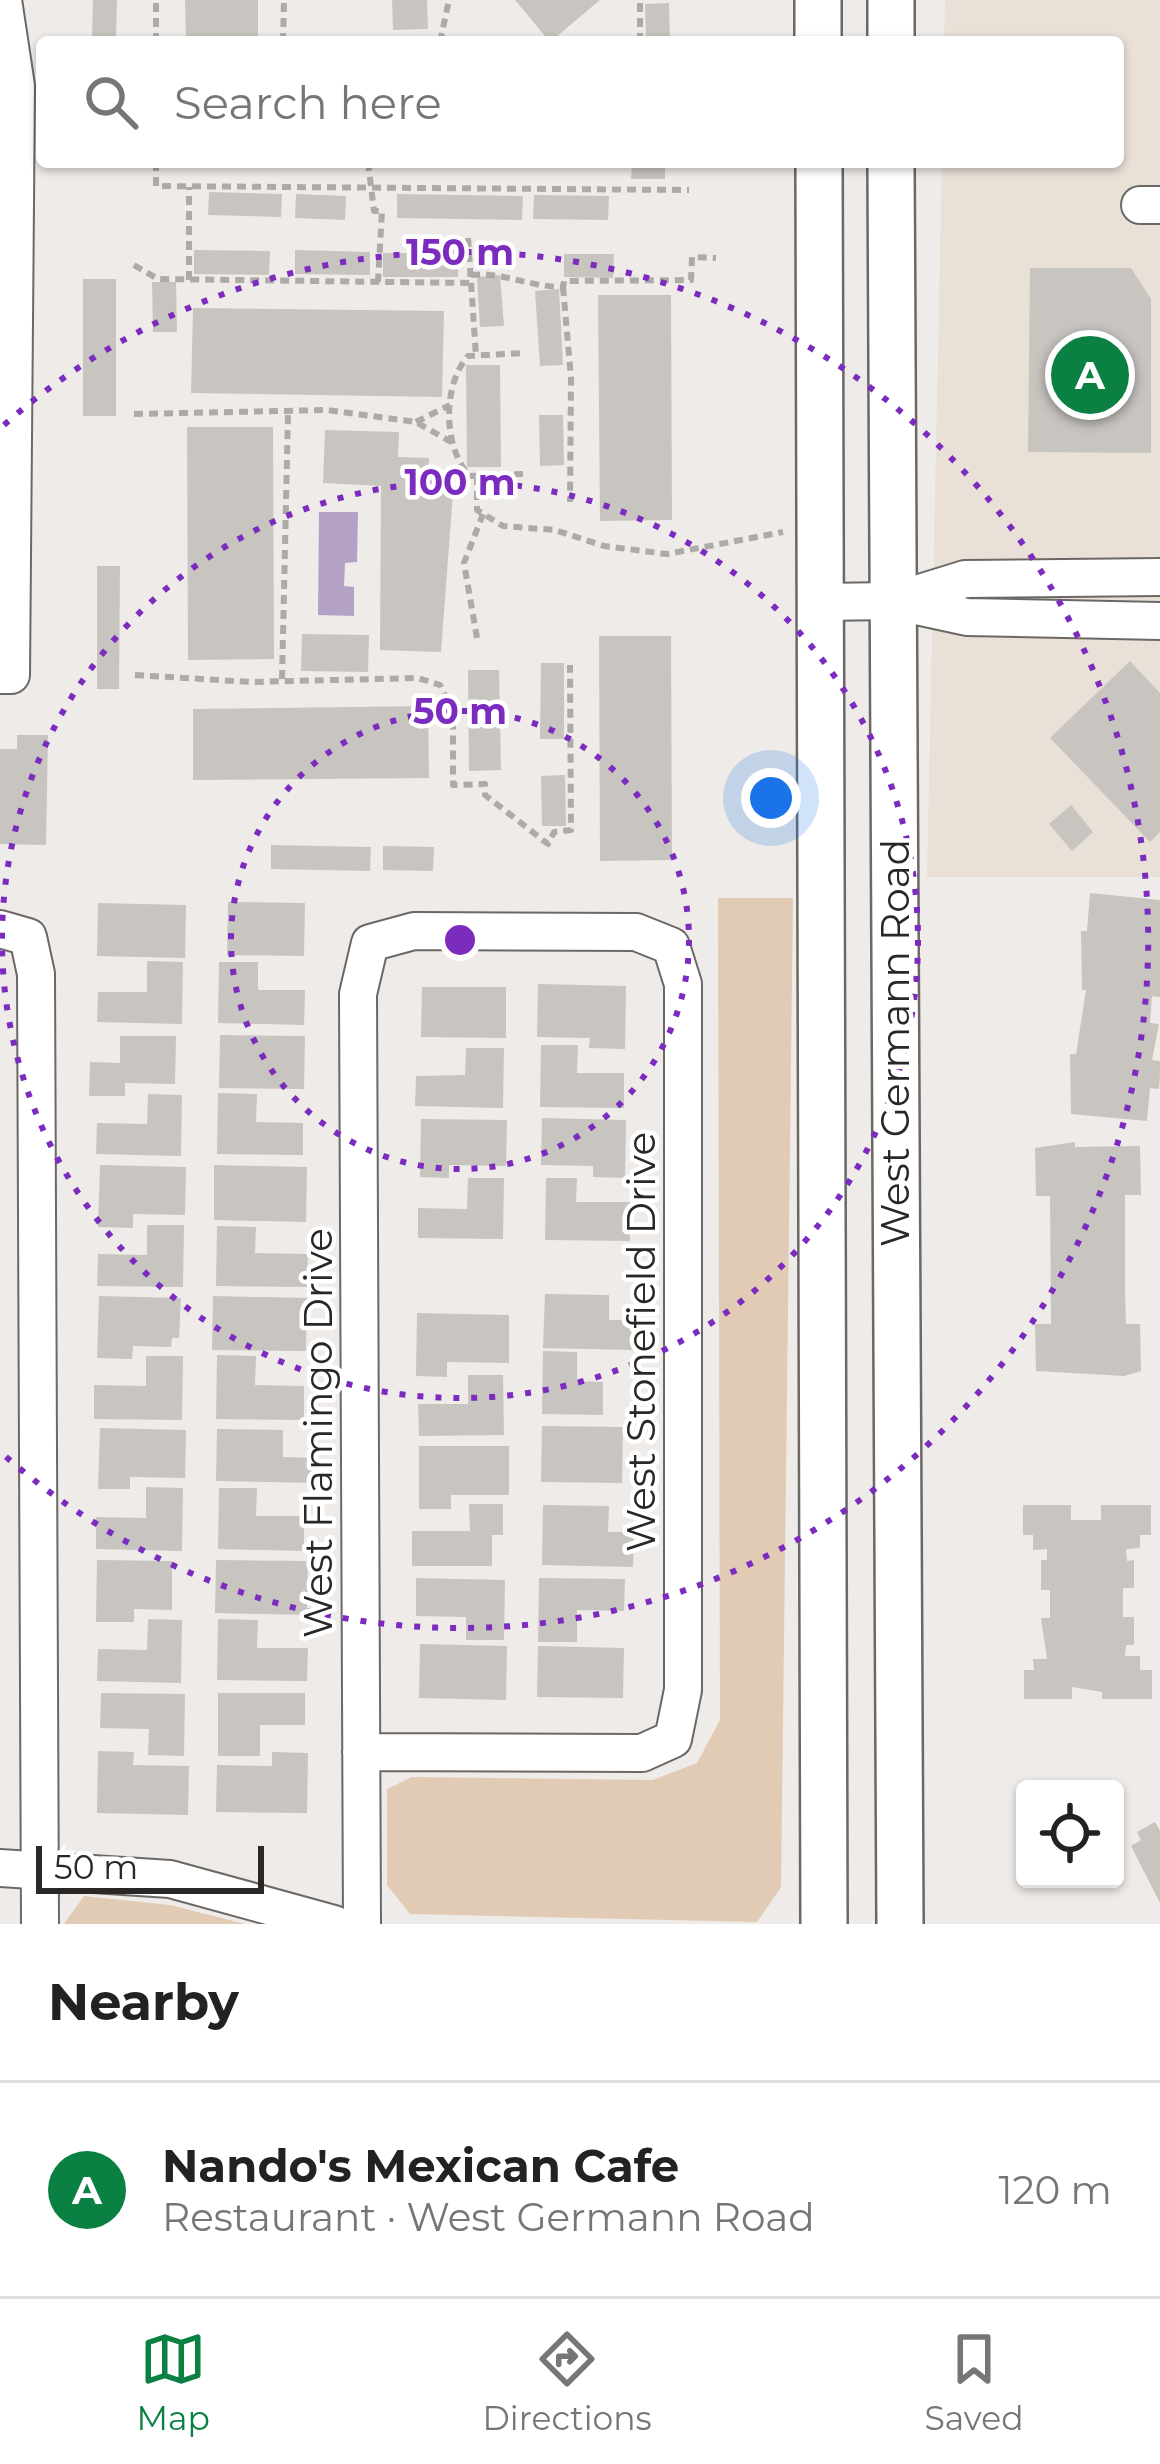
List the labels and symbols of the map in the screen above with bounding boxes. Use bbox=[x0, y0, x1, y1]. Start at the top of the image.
text: 150 m bbox=[406, 230, 514, 274]
pin: A bbox=[1051, 330, 1129, 420]
text: 100 m bbox=[405, 460, 515, 504]
text: 50 m bbox=[413, 689, 507, 733]
your location bbox=[741, 768, 801, 828]
street label: West Germann Road bbox=[871, 839, 919, 1247]
centre of rings bbox=[439, 919, 481, 961]
street label: West Stonefield Drive bbox=[617, 1132, 665, 1552]
street label: West Flamingo Drive bbox=[294, 1228, 342, 1638]
scale bar bbox=[36, 1840, 264, 1893]

